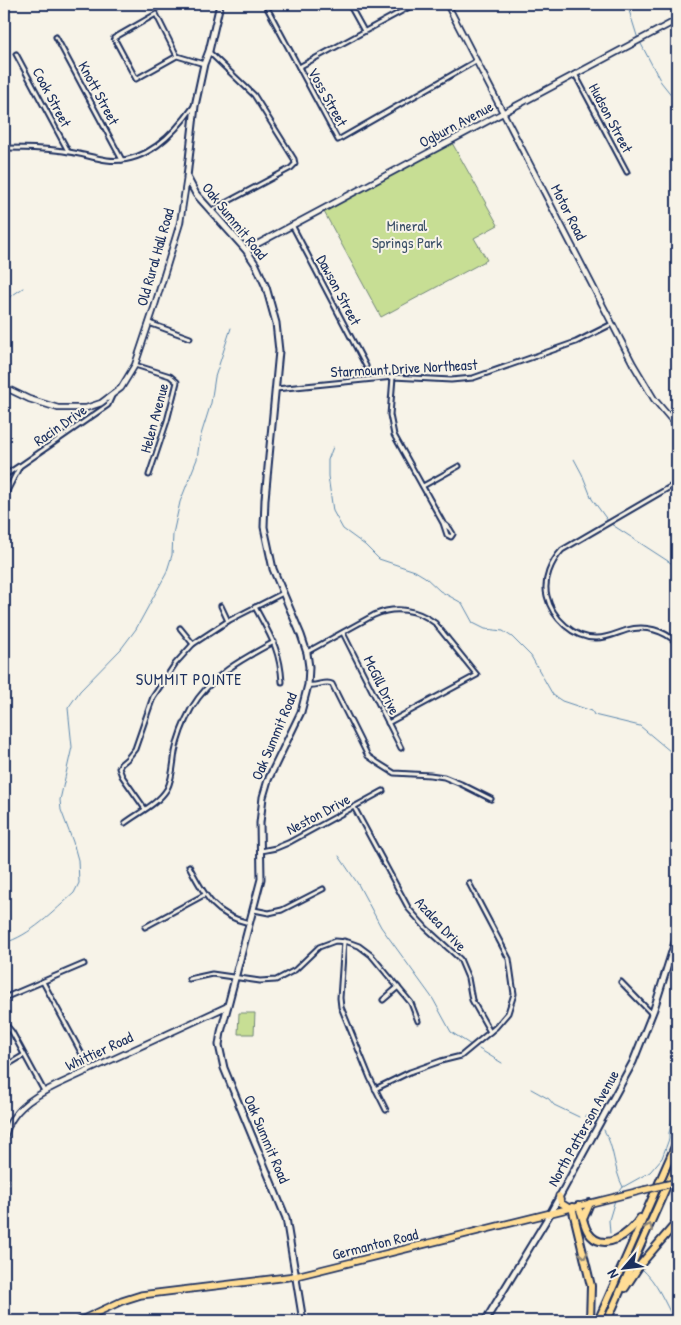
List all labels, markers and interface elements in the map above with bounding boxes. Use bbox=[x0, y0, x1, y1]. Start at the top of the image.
street label: Knott Street bbox=[73, 57, 125, 129]
street label: Cook Street bbox=[27, 63, 77, 131]
street label: Voss Street bbox=[303, 64, 353, 131]
street label: Hudson Street bbox=[584, 80, 638, 157]
street label: Ogburn Avenue bbox=[415, 96, 497, 152]
street label: Oak Summit Road bbox=[197, 178, 273, 264]
street label: Motor Road bbox=[546, 181, 592, 244]
street label: Old Rural Hall Road bbox=[131, 205, 179, 308]
park label: Mineral Springs Park bbox=[372, 215, 442, 253]
street label: Dawson Street bbox=[312, 251, 367, 330]
street label: Starmount Drive Northeast bbox=[330, 354, 479, 382]
street label: Helen Avenue bbox=[135, 381, 173, 455]
street label: Racin Drive bbox=[29, 399, 91, 451]
street label: McGill Drive bbox=[359, 652, 405, 718]
district label: SUMMIT POINTE bbox=[136, 668, 242, 690]
street label: Oak Summit Road bbox=[246, 689, 302, 783]
street label: Neston Drive bbox=[282, 788, 354, 840]
street label: Azalea Drive bbox=[410, 892, 472, 956]
street label: Whittier Road bbox=[62, 1026, 136, 1076]
street label: North Patterson Avenue bbox=[542, 1066, 624, 1190]
street label: Oak Summit Road bbox=[239, 1092, 295, 1186]
street label: Germanton Road bbox=[330, 1223, 420, 1265]
one-way arrow bbox=[642, 1223, 653, 1232]
north arrow bbox=[598, 1242, 648, 1292]
one-way arrow bbox=[578, 1250, 589, 1259]
text: N bbox=[602, 1266, 622, 1282]

